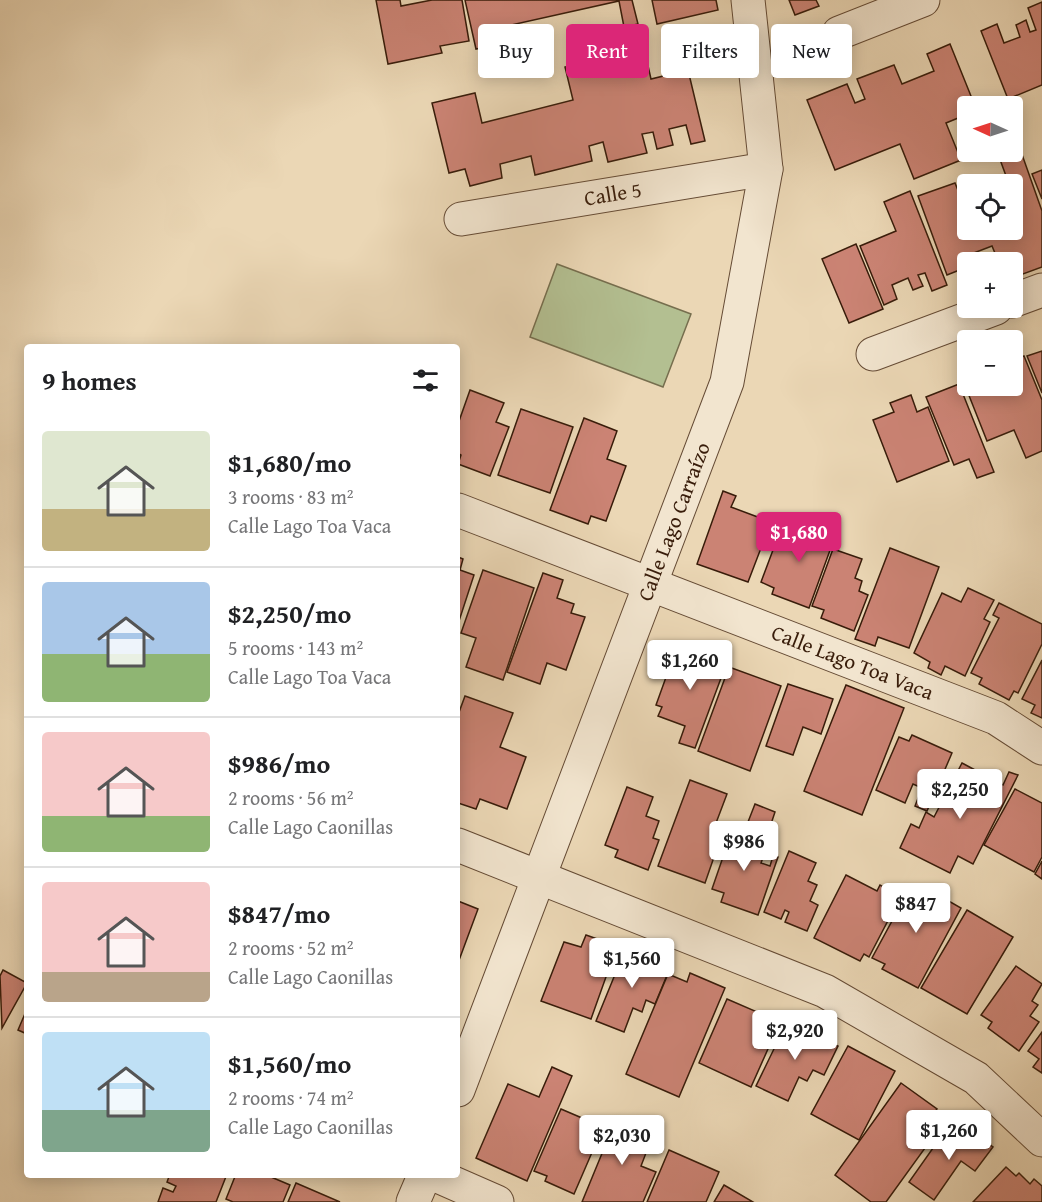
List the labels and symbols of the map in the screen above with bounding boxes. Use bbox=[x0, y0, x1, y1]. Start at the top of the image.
north arrow bbox=[957, 96, 1023, 162]
street label: Calle 5 bbox=[582, 174, 644, 214]
street label: Calle Lago Carraízo bbox=[629, 438, 718, 605]
pin: $1,680 bbox=[750, 512, 848, 563]
street label: Calle Lago Toa Vaca bbox=[767, 617, 938, 707]
pin: $1,260 bbox=[641, 640, 739, 691]
pin: $2,250 bbox=[911, 769, 1009, 820]
pin: $986 bbox=[708, 821, 780, 872]
pin: $847 bbox=[880, 883, 952, 934]
pin: $1,560 bbox=[583, 938, 681, 989]
pin: $2,920 bbox=[746, 1010, 844, 1061]
pin: $1,260 bbox=[900, 1110, 998, 1161]
pin: $2,030 bbox=[573, 1115, 671, 1166]

